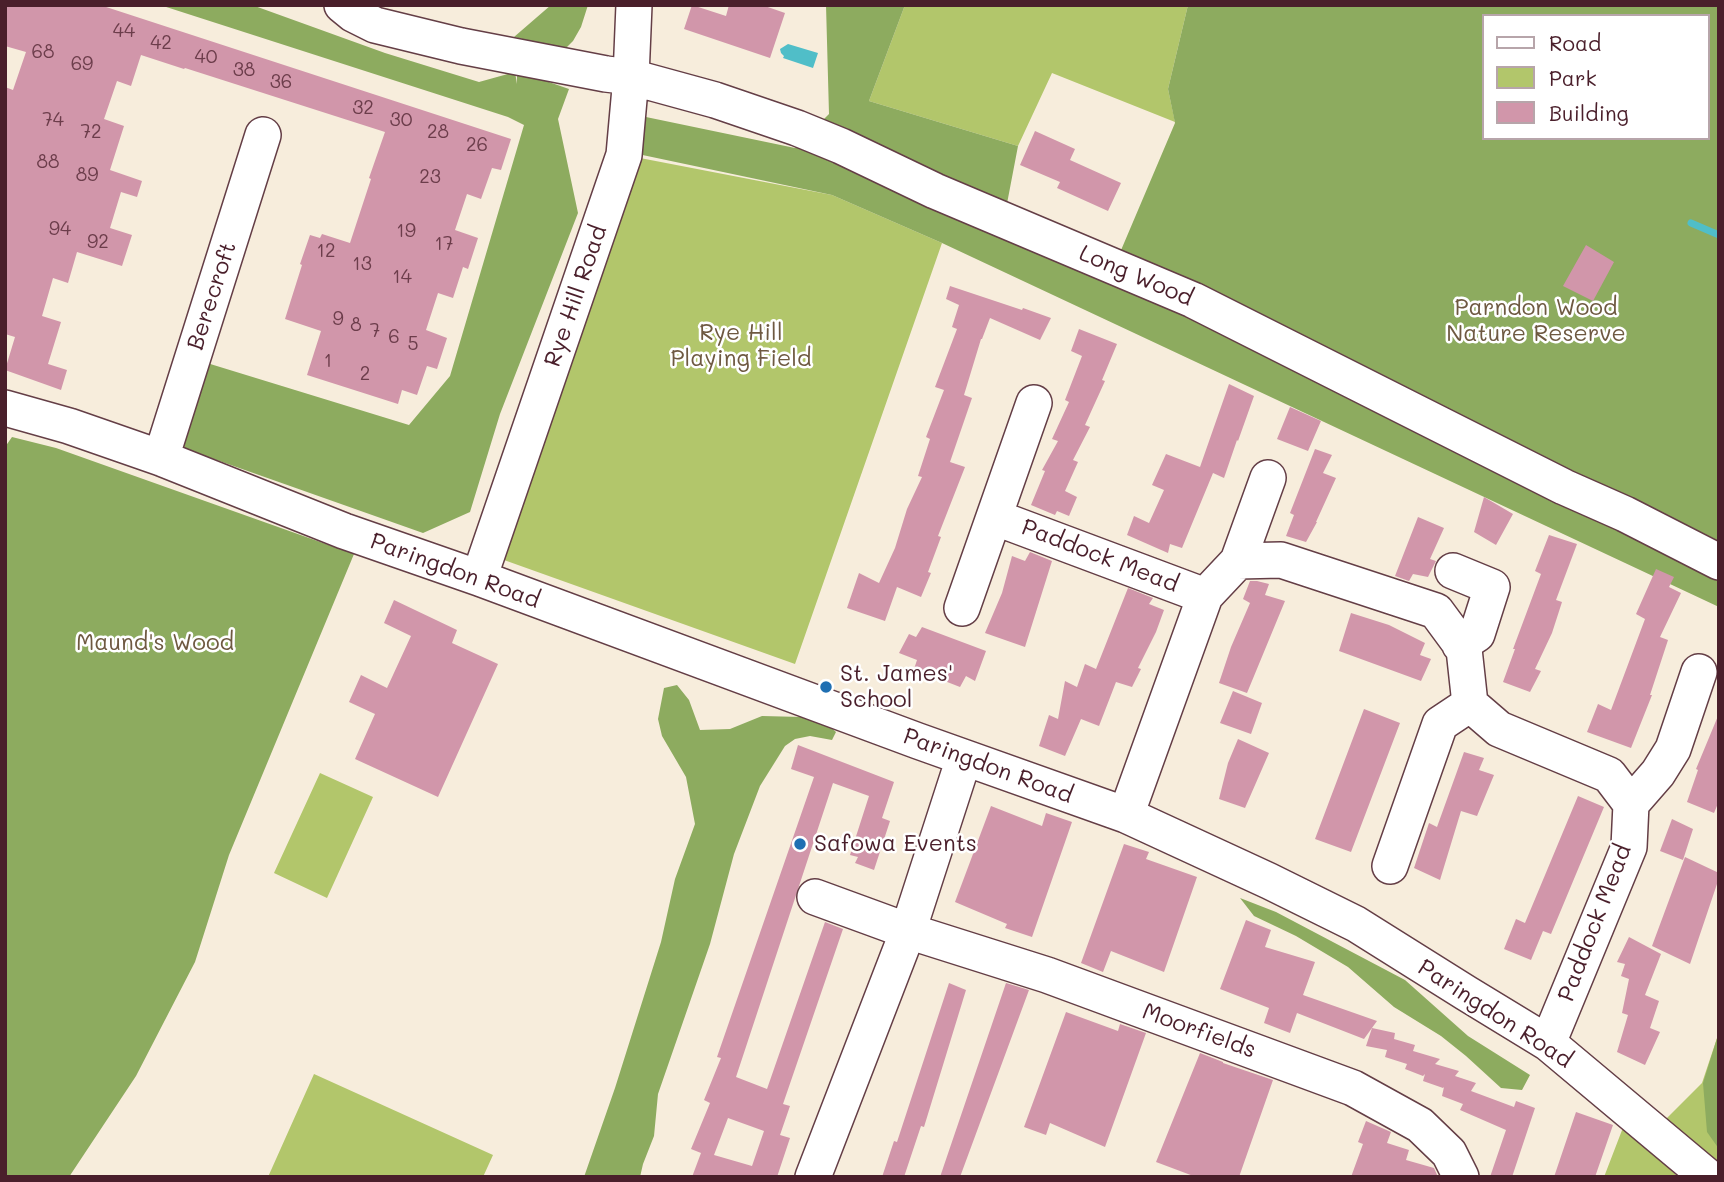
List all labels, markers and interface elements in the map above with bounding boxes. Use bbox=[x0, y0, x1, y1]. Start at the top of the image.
legend bbox=[1482, 14, 1710, 140]
house number: 44 bbox=[113, 20, 135, 42]
text: Road bbox=[1549, 29, 1601, 56]
house number: 42 bbox=[150, 32, 172, 54]
house number: 68 bbox=[32, 41, 54, 63]
house number: 40 bbox=[195, 46, 217, 68]
house number: 69 bbox=[71, 53, 93, 75]
house number: 38 bbox=[233, 59, 255, 81]
text: Park bbox=[1549, 64, 1597, 91]
house number: 36 bbox=[270, 71, 292, 93]
house number: 32 bbox=[352, 97, 374, 119]
text: Building bbox=[1549, 99, 1629, 126]
house number: 74 bbox=[42, 109, 64, 131]
house number: 30 bbox=[390, 109, 412, 131]
house number: 72 bbox=[80, 121, 102, 143]
house number: 28 bbox=[427, 121, 449, 143]
house number: 26 bbox=[466, 134, 488, 156]
house number: 88 bbox=[37, 151, 59, 173]
house number: 89 bbox=[76, 164, 98, 186]
house number: 23 bbox=[419, 166, 441, 188]
house number: 94 bbox=[49, 218, 71, 240]
house number: 19 bbox=[396, 220, 416, 242]
street label: Rye Hill Road bbox=[539, 222, 613, 370]
house number: 92 bbox=[87, 231, 109, 253]
house number: 17 bbox=[434, 233, 454, 255]
street label: Berecroft bbox=[182, 238, 242, 354]
house number: 12 bbox=[316, 240, 336, 262]
street label: Long Wood bbox=[1075, 240, 1197, 312]
house number: 13 bbox=[352, 253, 372, 275]
house number: 14 bbox=[392, 266, 412, 288]
park label: Parndon Wood Nature Reserve bbox=[1446, 294, 1626, 348]
house number: 9 bbox=[332, 308, 344, 330]
house number: 8 bbox=[350, 314, 362, 336]
park label: Rye Hill Playing Field bbox=[670, 319, 812, 373]
house number: 7 bbox=[370, 320, 380, 342]
house number: 6 bbox=[388, 326, 400, 348]
house number: 5 bbox=[407, 333, 419, 355]
house number: 1 bbox=[324, 350, 332, 372]
house number: 2 bbox=[360, 363, 370, 385]
street label: Paddock Mead bbox=[1018, 513, 1182, 599]
street label: Paringdon Road bbox=[366, 527, 544, 615]
park label: Maund's Wood bbox=[76, 629, 234, 657]
place label: St. James' School bbox=[840, 660, 953, 714]
marker: St. James' School bbox=[818, 679, 834, 695]
street label: Paringdon Road bbox=[899, 722, 1077, 810]
place label: Safowa Events bbox=[814, 830, 977, 858]
marker: Safowa Events bbox=[792, 836, 808, 852]
street label: Paddock Mead bbox=[1552, 841, 1638, 1005]
street label: Paringdon Road bbox=[1413, 954, 1577, 1074]
street label: Moorfields bbox=[1138, 998, 1260, 1064]

